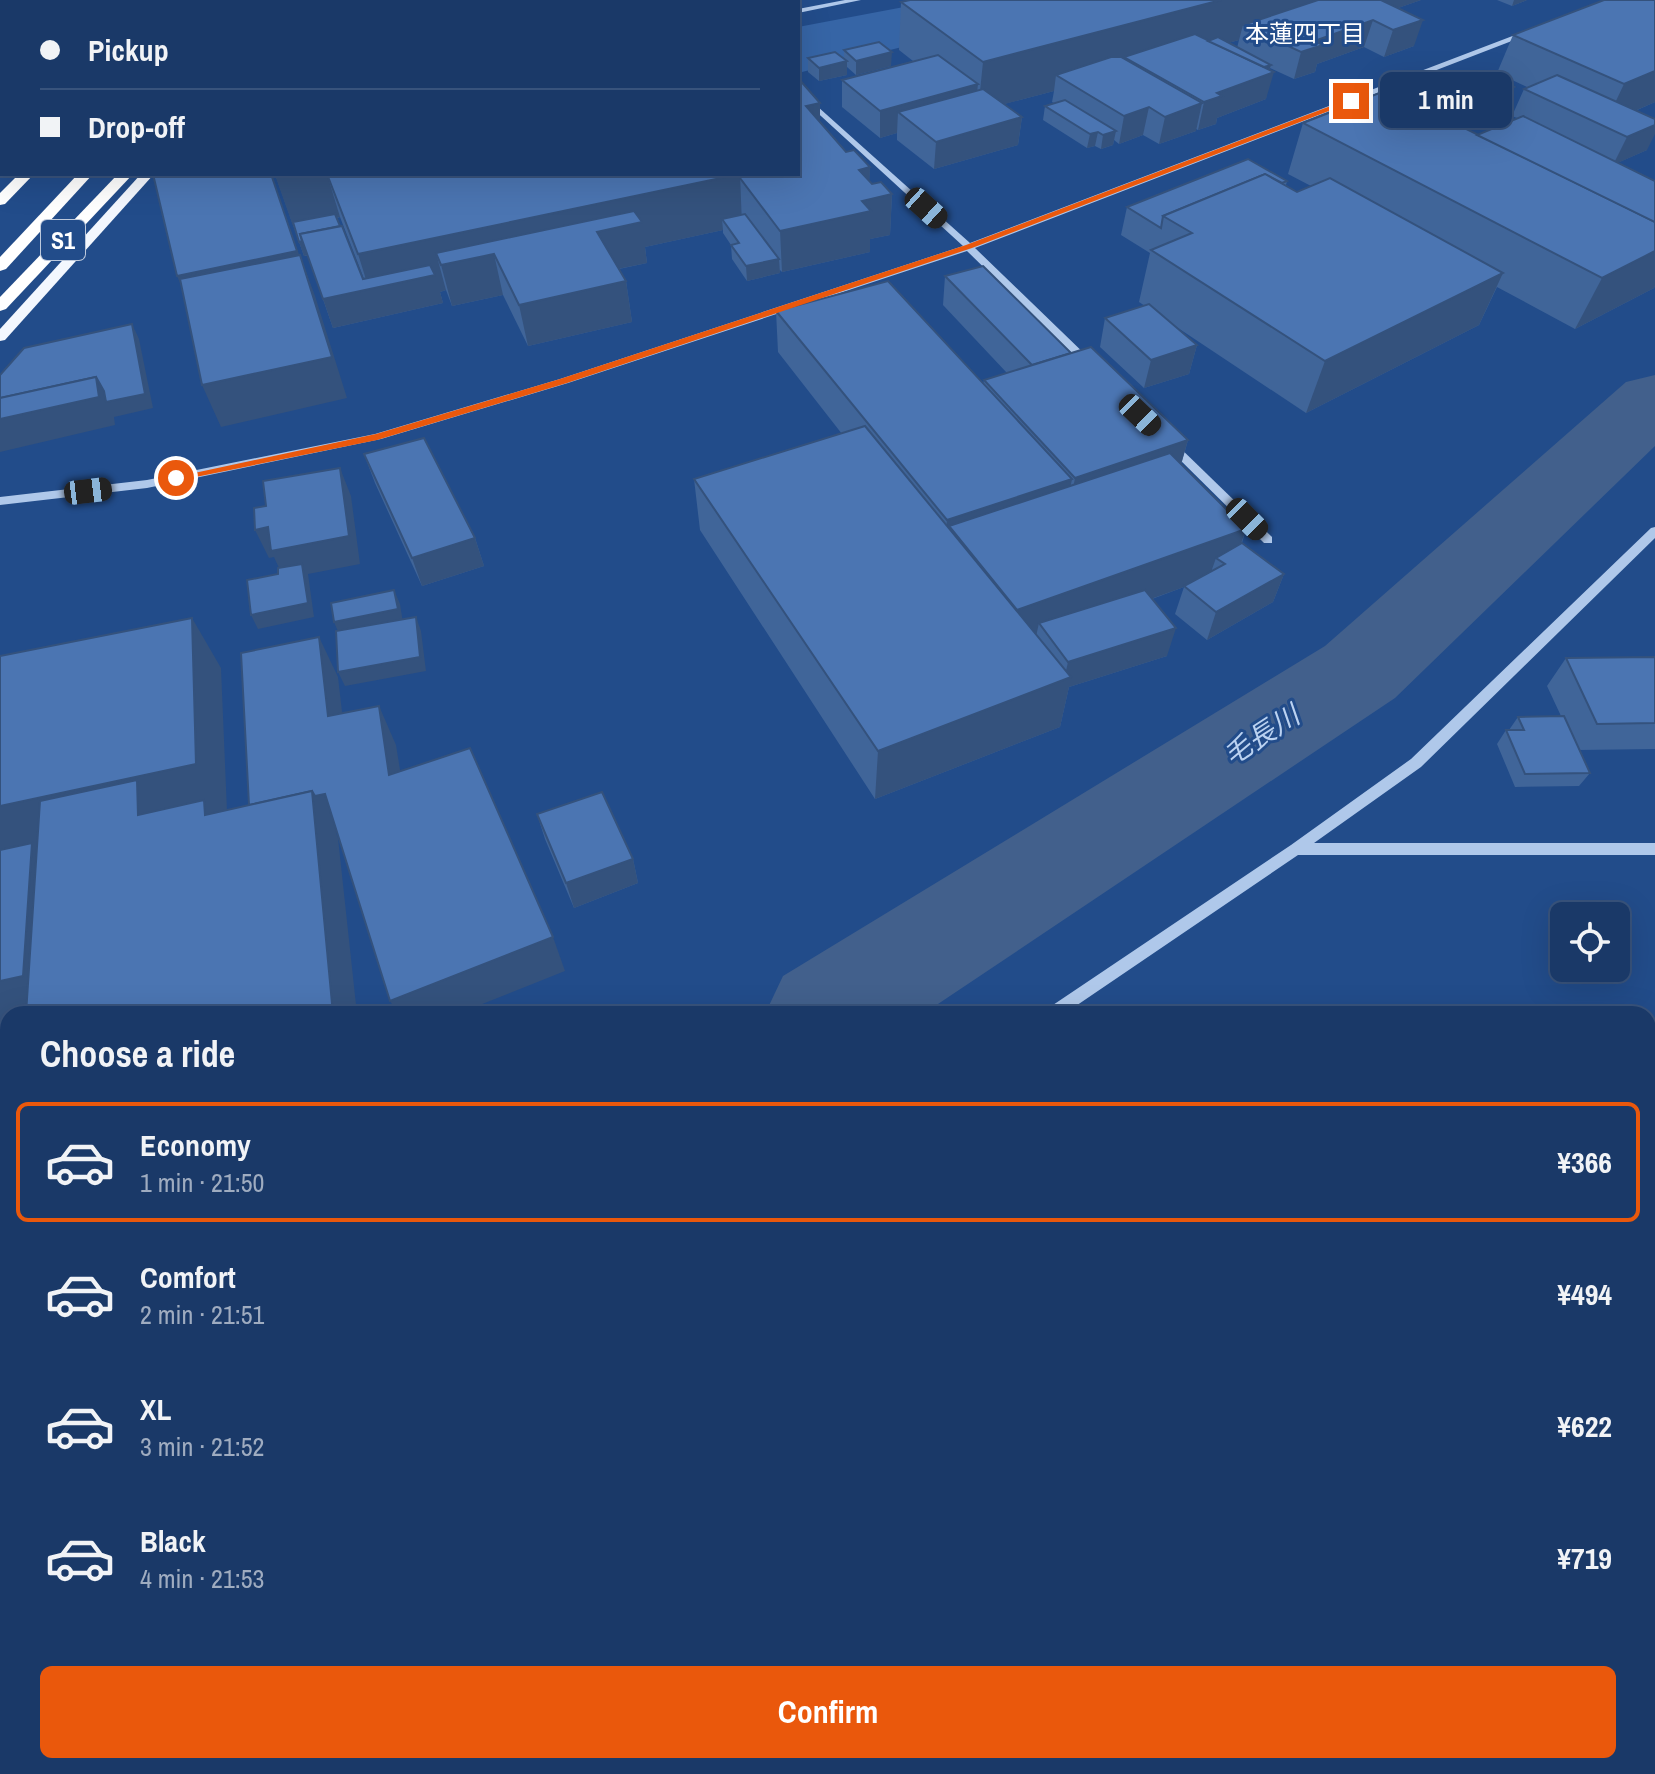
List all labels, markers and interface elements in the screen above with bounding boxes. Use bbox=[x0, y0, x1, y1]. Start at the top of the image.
district label: 本蓮四丁目 bbox=[1245, 17, 1365, 49]
text: Pickup bbox=[88, 30, 169, 70]
callout: 1 min bbox=[1379, 73, 1511, 129]
text: 1 min bbox=[1418, 82, 1474, 117]
route end bbox=[1333, 83, 1369, 119]
text: Drop-off bbox=[88, 107, 185, 147]
car bbox=[900, 183, 952, 233]
road number: S1 bbox=[41, 220, 85, 260]
car bbox=[1114, 390, 1166, 440]
route start bbox=[158, 460, 194, 496]
car bbox=[63, 476, 113, 506]
car bbox=[1222, 494, 1272, 544]
water label: 毛長川 bbox=[1215, 695, 1309, 774]
map controls bbox=[1550, 902, 1630, 982]
button: locate bbox=[1550, 902, 1630, 982]
text: Choose a ride bbox=[40, 1030, 235, 1078]
text: Economy bbox=[140, 1125, 251, 1165]
icon: car bbox=[44, 1126, 116, 1198]
text: ¥366 bbox=[1557, 1142, 1612, 1182]
text: 1 min · 21:50 bbox=[140, 1165, 264, 1200]
text: Comfort bbox=[140, 1257, 236, 1297]
icon: car bbox=[44, 1258, 116, 1330]
text: ¥494 bbox=[1557, 1274, 1612, 1314]
text: 2 min · 21:51 bbox=[140, 1297, 264, 1332]
text: XL bbox=[140, 1389, 171, 1429]
icon: car bbox=[44, 1390, 116, 1462]
text: ¥622 bbox=[1557, 1406, 1612, 1446]
text: 3 min · 21:52 bbox=[140, 1429, 264, 1464]
text: Black bbox=[140, 1521, 206, 1561]
icon: car bbox=[44, 1522, 116, 1594]
text: ¥719 bbox=[1557, 1538, 1612, 1578]
text: 4 min · 21:53 bbox=[140, 1561, 264, 1596]
button: Confirm bbox=[40, 1666, 1616, 1758]

